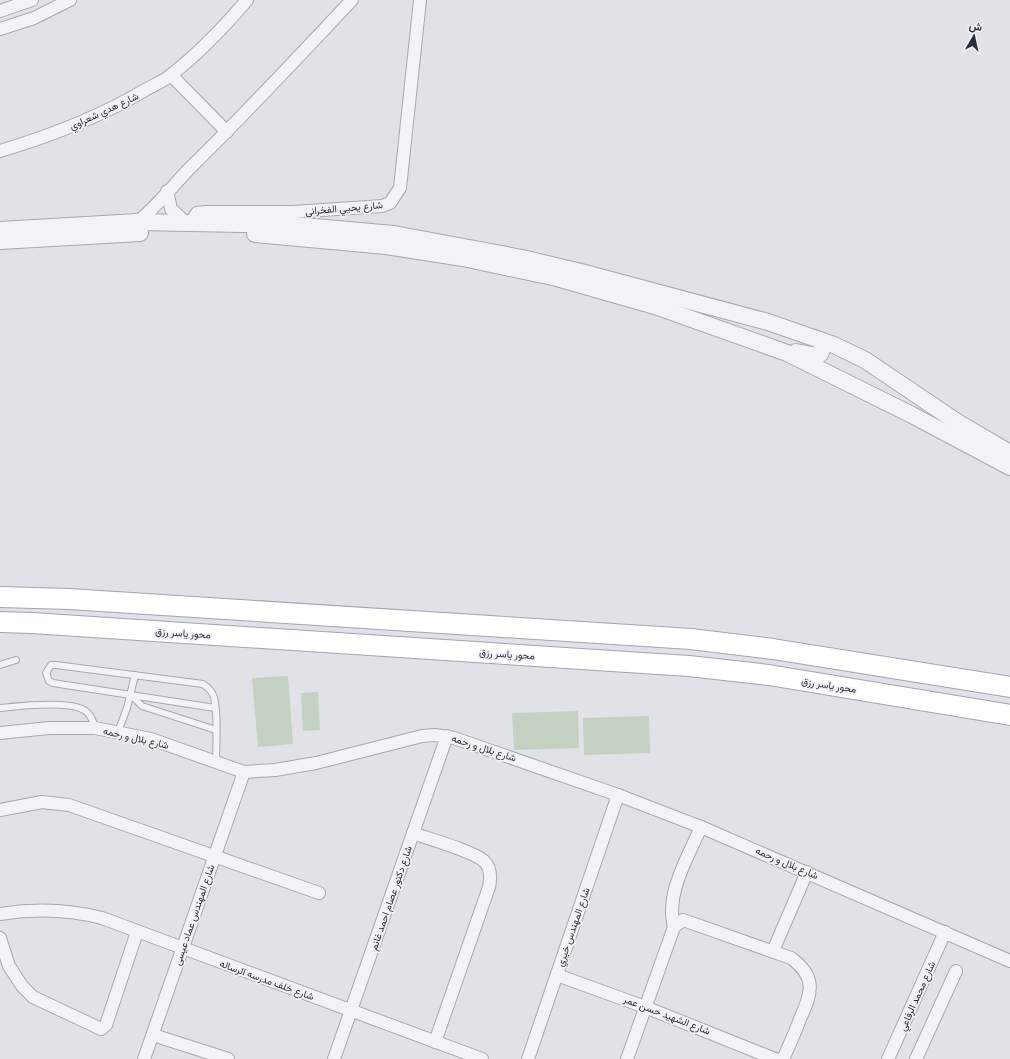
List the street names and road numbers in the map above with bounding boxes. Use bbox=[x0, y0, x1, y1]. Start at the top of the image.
street label: شارع هدي شعراوي bbox=[67, 89, 142, 135]
street label: شارع يحيي الفخرانى bbox=[305, 198, 384, 220]
street label: محور ياسر رزق bbox=[155, 625, 211, 641]
street label: محور ياسر رزق bbox=[479, 646, 535, 662]
street label: محور ياسر رزق bbox=[801, 674, 857, 696]
street label: شارع بلال و رحمه bbox=[102, 724, 170, 752]
street label: شارع بلال و رحمه bbox=[450, 731, 518, 765]
street label: شارع دكتور عصام احمد غانم bbox=[367, 844, 415, 952]
street label: شارع بلال و رحمه bbox=[754, 844, 821, 882]
street label: شارع المهندس عماد عيسى bbox=[171, 863, 217, 967]
street label: شارع المهندس خيري bbox=[553, 886, 595, 969]
street label: شارع خلف مدرسه الرساله bbox=[218, 957, 316, 1003]
street label: شارع محمد الرفاعي bbox=[896, 959, 940, 1034]
street label: شارع الشهيد حسن عمر bbox=[621, 992, 712, 1038]

